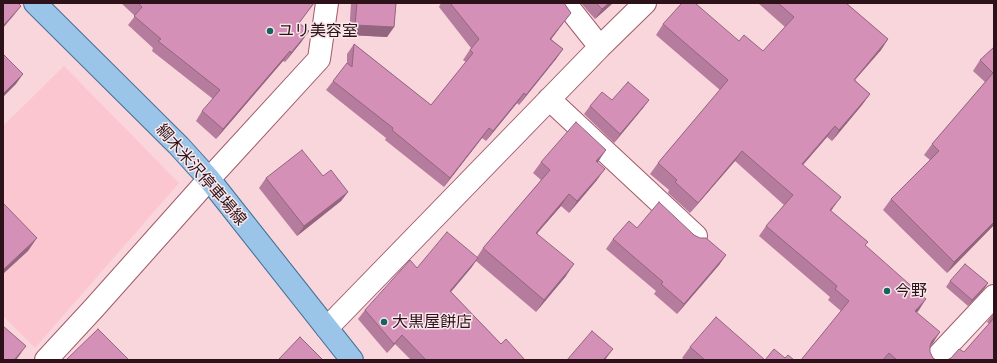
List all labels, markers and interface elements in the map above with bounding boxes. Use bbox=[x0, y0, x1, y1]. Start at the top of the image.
place label: ユリ美容室 bbox=[278, 21, 358, 41]
marker: ユリ美容室 bbox=[265, 26, 275, 36]
street label: 綱木米沢停車場線 bbox=[152, 120, 250, 230]
place label: 今野 bbox=[895, 281, 927, 301]
marker: 今野 bbox=[882, 286, 892, 296]
place label: 大黒屋餅店 bbox=[392, 312, 472, 332]
marker: 大黒屋餅店 bbox=[379, 317, 389, 327]

